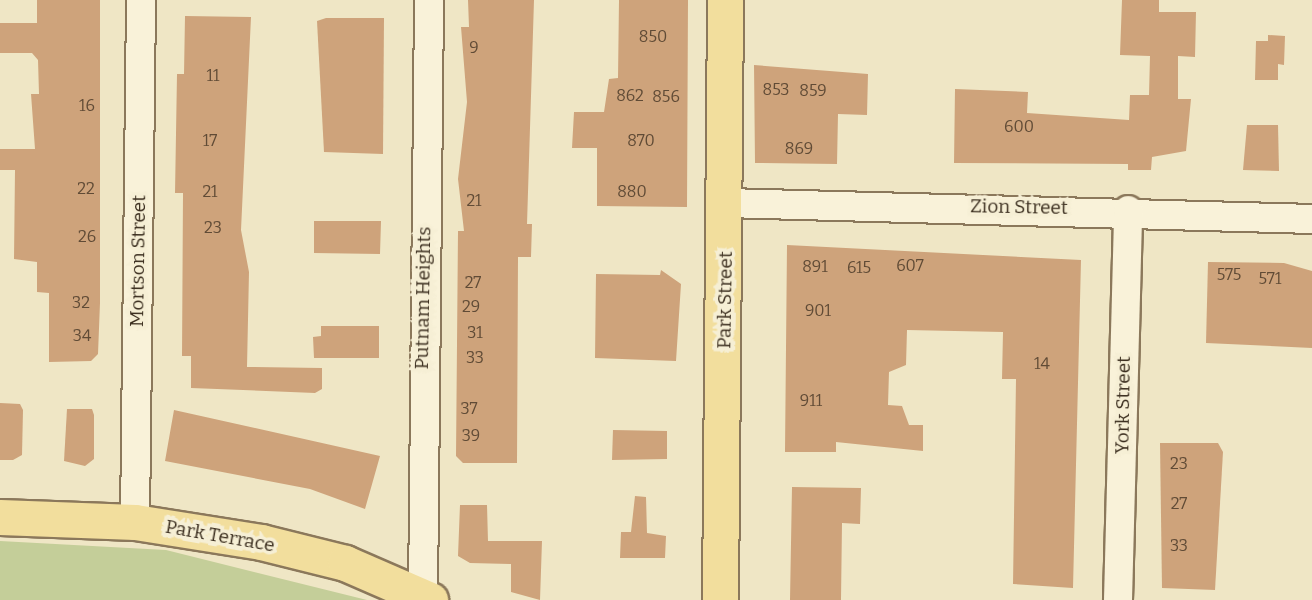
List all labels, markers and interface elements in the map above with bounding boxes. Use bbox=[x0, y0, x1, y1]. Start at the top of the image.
house number: 850 bbox=[639, 27, 667, 47]
house number: 9 bbox=[469, 38, 479, 58]
house number: 11 bbox=[207, 66, 219, 86]
house number: 853 bbox=[763, 80, 789, 100]
house number: 859 bbox=[799, 81, 827, 101]
house number: 862 bbox=[616, 86, 644, 106]
house number: 856 bbox=[652, 87, 680, 107]
house number: 16 bbox=[79, 96, 95, 116]
house number: 600 bbox=[1004, 117, 1034, 137]
house number: 17 bbox=[203, 131, 217, 151]
house number: 870 bbox=[627, 131, 655, 151]
house number: 869 bbox=[785, 139, 813, 159]
house number: 22 bbox=[77, 179, 95, 199]
house number: 21 bbox=[202, 182, 218, 202]
house number: 880 bbox=[617, 182, 647, 202]
house number: 21 bbox=[466, 191, 482, 211]
street label: Mortson Street bbox=[125, 195, 151, 327]
street label: Zion Street bbox=[970, 195, 1068, 219]
house number: 23 bbox=[204, 218, 222, 238]
street label: Putnam Heights bbox=[410, 226, 436, 370]
house number: 26 bbox=[78, 227, 96, 247]
street label: Park Street bbox=[713, 251, 737, 349]
house number: 607 bbox=[896, 256, 924, 276]
house number: 891 bbox=[802, 257, 828, 277]
house number: 615 bbox=[847, 258, 871, 278]
house number: 575 bbox=[1217, 265, 1241, 285]
house number: 571 bbox=[1259, 269, 1281, 289]
house number: 27 bbox=[465, 273, 481, 293]
house number: 32 bbox=[72, 293, 90, 313]
house number: 29 bbox=[462, 297, 480, 317]
house number: 901 bbox=[805, 301, 831, 321]
house number: 31 bbox=[467, 323, 483, 343]
house number: 34 bbox=[73, 326, 91, 346]
house number: 33 bbox=[466, 348, 484, 368]
house number: 14 bbox=[1034, 354, 1050, 374]
street label: York Street bbox=[1111, 356, 1135, 454]
house number: 911 bbox=[800, 391, 822, 411]
house number: 37 bbox=[460, 399, 478, 419]
house number: 39 bbox=[462, 426, 480, 446]
house number: 23 bbox=[1170, 454, 1188, 474]
house number: 27 bbox=[1171, 494, 1187, 514]
street label: Park Terrace bbox=[164, 515, 276, 557]
house number: 33 bbox=[1170, 536, 1188, 556]

